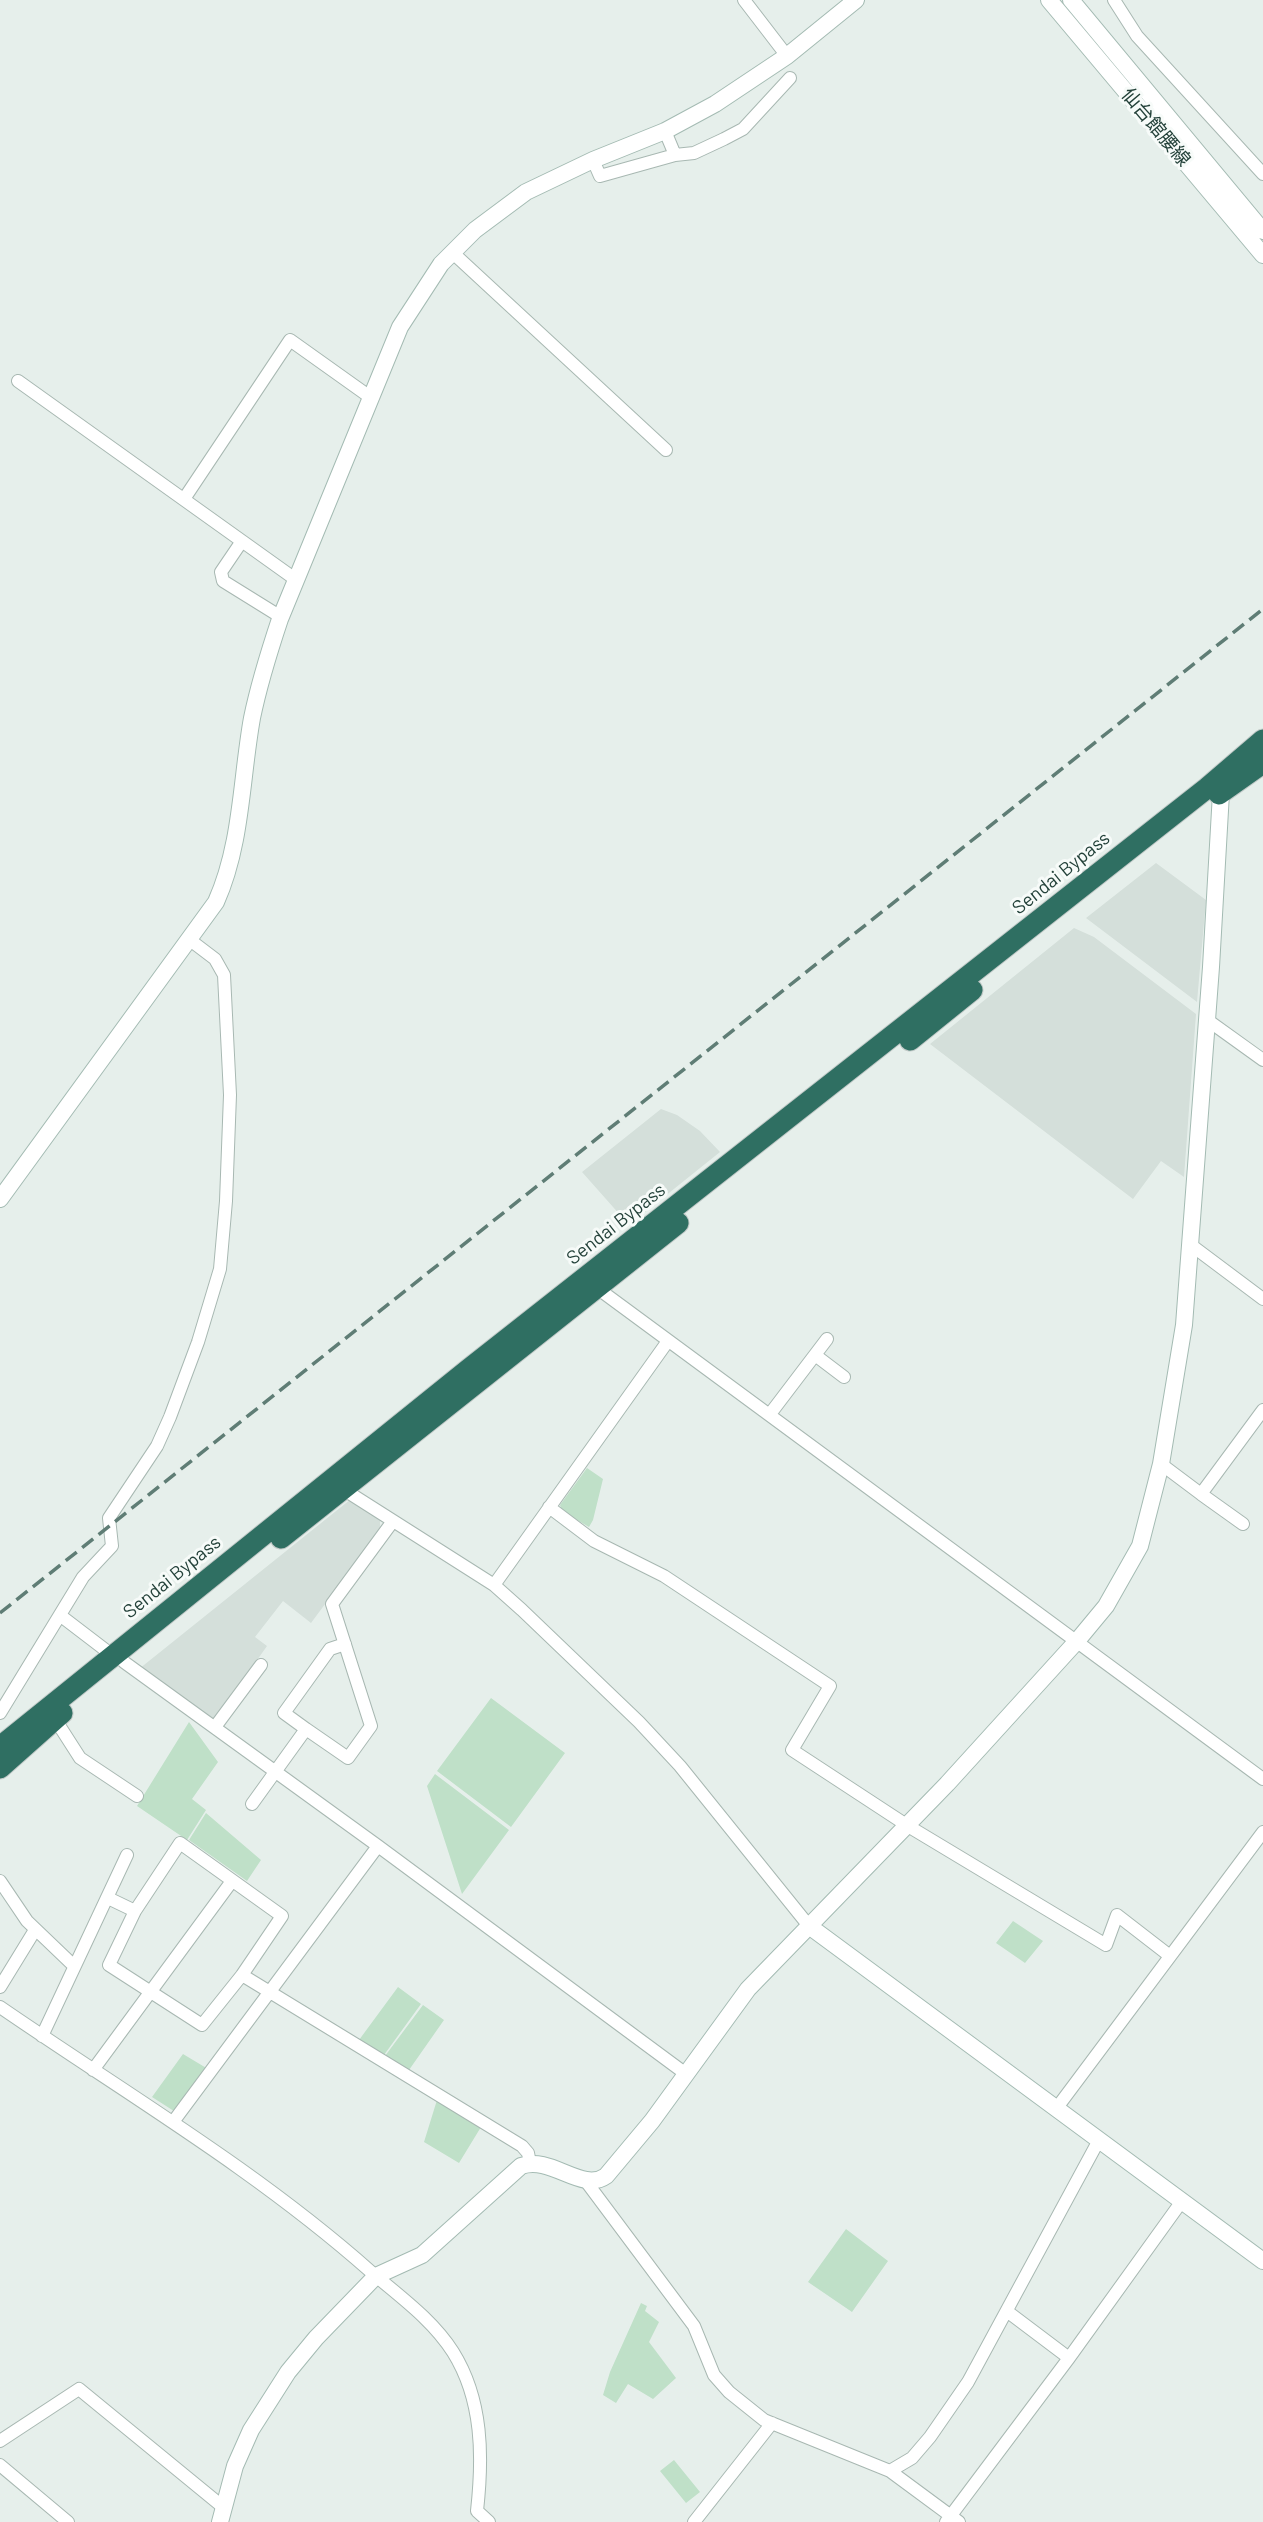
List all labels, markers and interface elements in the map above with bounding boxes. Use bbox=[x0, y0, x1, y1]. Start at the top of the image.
street label: 仙台館腰線 bbox=[1117, 83, 1195, 171]
street label: Sendai Bypass bbox=[1008, 827, 1114, 919]
street label: Sendai Bypass bbox=[562, 1178, 670, 1270]
street label: Sendai Bypass bbox=[119, 1531, 225, 1623]

